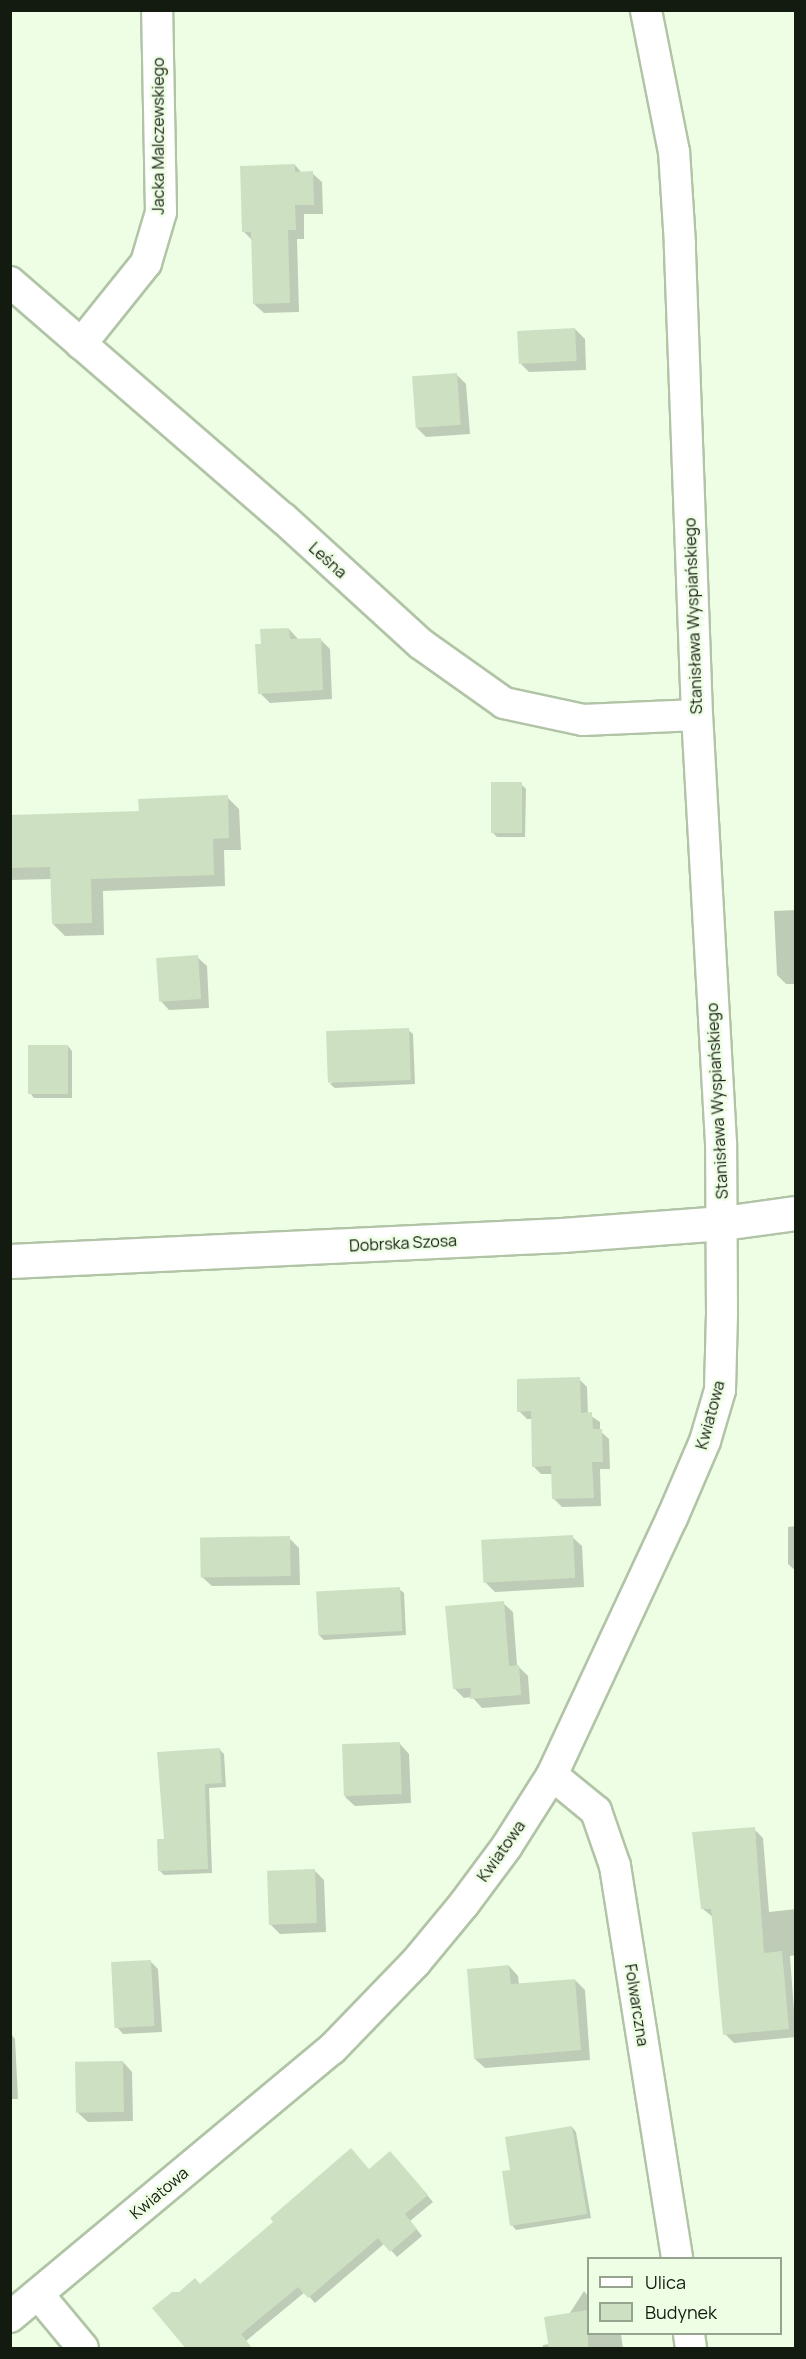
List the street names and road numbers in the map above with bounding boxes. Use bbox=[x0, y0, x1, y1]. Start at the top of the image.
street label: Jacka Malczewskiego bbox=[148, 57, 168, 215]
street label: Stanisława Wyspiańskiego bbox=[680, 517, 706, 715]
street label: Leśna bbox=[305, 538, 351, 582]
street label: Stanisława Wyspiańskiego bbox=[702, 1002, 732, 1200]
street label: Dobrska Szosa bbox=[349, 1231, 457, 1255]
street label: Kwiatowa bbox=[692, 1379, 728, 1451]
street label: Kwiatowa bbox=[473, 1817, 529, 1885]
street label: Folwarczna bbox=[621, 1962, 653, 2048]
street label: Kwiatowa bbox=[126, 2163, 192, 2223]

